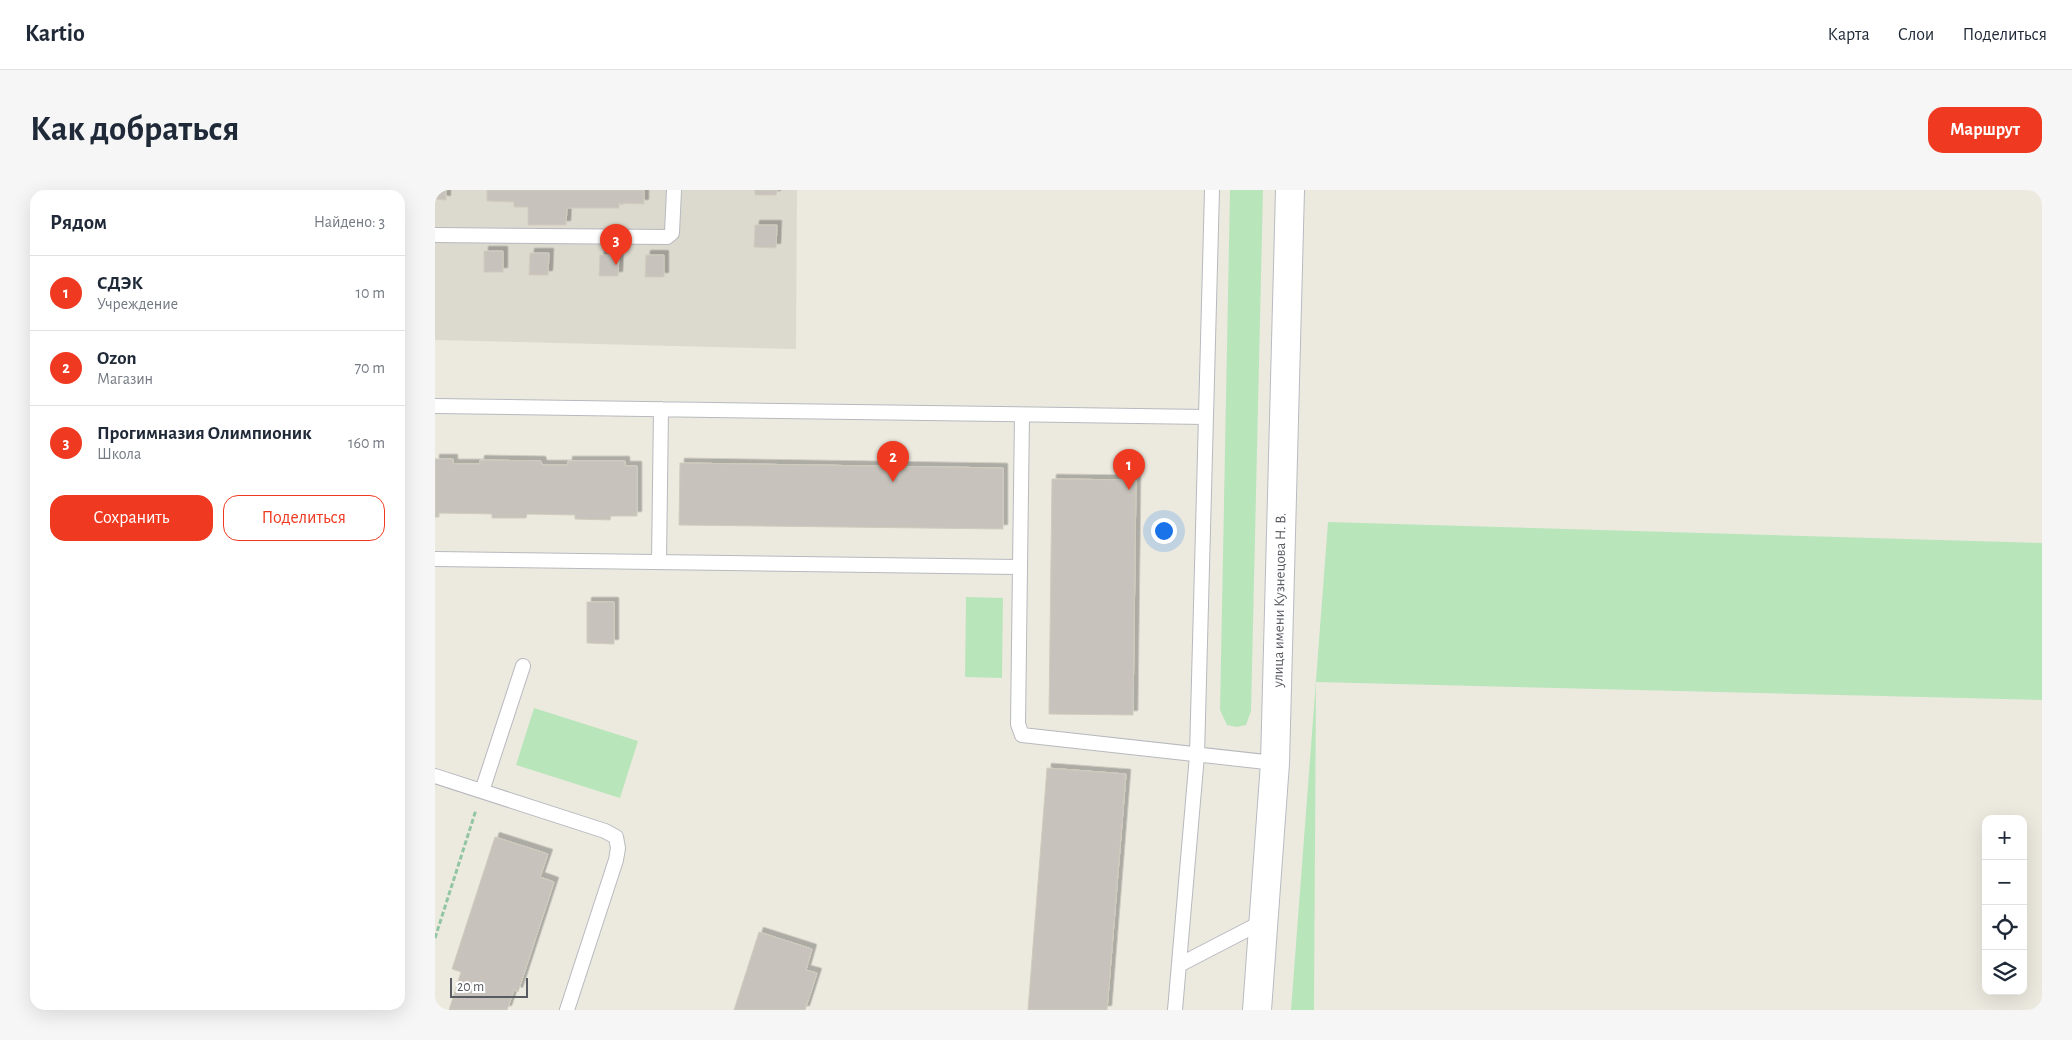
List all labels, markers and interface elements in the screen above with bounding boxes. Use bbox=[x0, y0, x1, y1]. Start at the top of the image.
text: Kartio bbox=[25, 22, 85, 46]
text: Карта bbox=[1828, 26, 1870, 44]
text: Слои bbox=[1898, 26, 1934, 44]
text: Поделиться bbox=[1962, 26, 2047, 44]
button: Маршрут bbox=[1928, 107, 2042, 153]
text: Как добраться bbox=[30, 112, 239, 147]
text: Рядом bbox=[50, 212, 107, 233]
text: Найдено: 3 bbox=[314, 214, 385, 230]
pin: 3 bbox=[600, 224, 632, 265]
text: СДЭК bbox=[97, 274, 143, 293]
text: 1 bbox=[63, 285, 69, 301]
text: 10 m bbox=[356, 285, 385, 301]
text: Учреждение bbox=[97, 296, 178, 312]
text: Ozon bbox=[97, 349, 136, 368]
text: 2 bbox=[62, 360, 70, 376]
text: 70 m bbox=[354, 360, 385, 376]
text: Магазин bbox=[97, 371, 153, 387]
text: Прогимназия Олимпионик bbox=[97, 424, 312, 443]
text: 3 bbox=[63, 435, 69, 451]
text: 160 m bbox=[348, 435, 385, 451]
pin: 2 bbox=[877, 441, 909, 482]
text: Школа bbox=[97, 446, 141, 462]
pin: 1 bbox=[1113, 449, 1145, 490]
button: Сохранить bbox=[50, 495, 213, 541]
button: Поделиться bbox=[223, 495, 385, 541]
street label: улица имени Кузнецова Н. В. bbox=[1270, 513, 1289, 689]
your location bbox=[1151, 518, 1177, 544]
map controls bbox=[1982, 815, 2027, 995]
button: + bbox=[1982, 815, 2027, 860]
button: − bbox=[1982, 860, 2027, 905]
button: locate bbox=[1982, 905, 2027, 950]
button: layers bbox=[1982, 950, 2027, 995]
scale bar bbox=[450, 975, 527, 998]
text: 20 m bbox=[457, 980, 484, 994]

